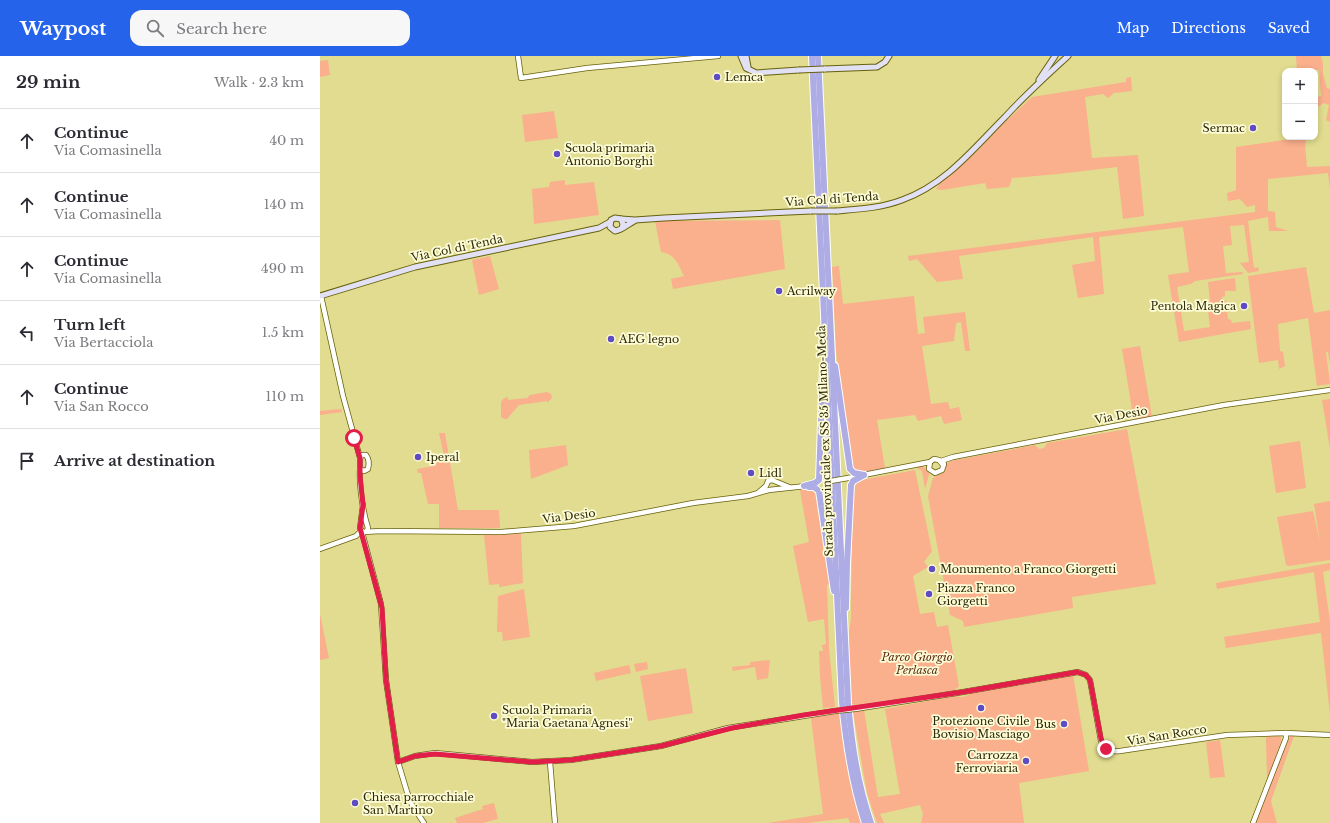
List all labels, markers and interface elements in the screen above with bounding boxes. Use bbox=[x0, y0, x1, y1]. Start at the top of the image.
search box bbox=[130, 10, 410, 46]
text: Waypost bbox=[20, 17, 106, 40]
icon: search bbox=[144, 17, 166, 39]
text: Search here bbox=[176, 19, 267, 38]
text: Map bbox=[1117, 19, 1149, 37]
text: Directions bbox=[1171, 19, 1246, 37]
text: Saved bbox=[1268, 19, 1310, 37]
map controls bbox=[1282, 68, 1318, 140]
button: + bbox=[1282, 68, 1318, 104]
place label: Lemca bbox=[725, 70, 764, 84]
text: 29 min bbox=[16, 72, 80, 93]
marker: Lemca bbox=[712, 72, 722, 82]
text: Walk · 2.3 km bbox=[214, 74, 304, 91]
button: − bbox=[1282, 104, 1318, 140]
place label: Sermac bbox=[1203, 121, 1245, 135]
text: Continue bbox=[54, 123, 129, 142]
marker: Sermac bbox=[1248, 123, 1258, 133]
icon: ahead bbox=[16, 130, 38, 152]
text: 40 m bbox=[269, 132, 304, 149]
place label: Scuola primaria Antonio Borghi bbox=[564, 141, 656, 168]
text: Via Comasinella bbox=[54, 142, 162, 159]
marker: Scuola primaria Antonio Borghi bbox=[552, 149, 562, 159]
text: Continue bbox=[54, 187, 129, 206]
street label: Via Col di Tenda bbox=[784, 189, 880, 209]
icon: ahead bbox=[16, 194, 38, 216]
text: 140 m bbox=[264, 196, 304, 213]
text: Via Comasinella bbox=[54, 206, 162, 223]
street label: Via Col di Tenda bbox=[409, 231, 505, 265]
text: Continue bbox=[54, 251, 129, 270]
icon: ahead bbox=[16, 258, 38, 280]
text: 490 m bbox=[261, 260, 304, 277]
text: Via Comasinella bbox=[54, 270, 162, 287]
place label: Acrilway bbox=[786, 284, 836, 298]
marker: Acrilway bbox=[774, 286, 784, 296]
place label: Pentola Magica bbox=[1150, 299, 1237, 313]
marker: Pentola Magica bbox=[1239, 301, 1249, 311]
text: Turn left bbox=[54, 315, 125, 334]
icon: left bbox=[16, 322, 38, 344]
text: 1.5 km bbox=[262, 324, 304, 341]
street label: Strada provinciale ex SS 35 Milano-Meda bbox=[814, 324, 836, 557]
place label: AEG legno bbox=[618, 332, 679, 346]
text: Via Bertacciola bbox=[54, 334, 153, 351]
marker: AEG legno bbox=[606, 334, 616, 344]
text: Continue bbox=[54, 379, 129, 398]
icon: ahead bbox=[16, 386, 38, 408]
text: 110 m bbox=[265, 388, 304, 405]
text: Via San Rocco bbox=[54, 398, 149, 415]
street label: Via Desio bbox=[1092, 403, 1149, 427]
route start bbox=[345, 429, 363, 447]
icon: arrive bbox=[16, 450, 38, 472]
place label: Iperal bbox=[426, 450, 460, 464]
text: Arrive at destination bbox=[54, 451, 215, 470]
marker: Iperal bbox=[413, 452, 423, 462]
place label: Lidl bbox=[759, 466, 782, 480]
marker: Lidl bbox=[746, 468, 756, 478]
street label: Via Desio bbox=[541, 506, 596, 526]
place label: Monumento a Franco Giorgetti bbox=[940, 562, 1117, 576]
marker: Monumento a Franco Giorgetti bbox=[927, 564, 937, 574]
place label: Piazza Franco Giorgetti bbox=[937, 581, 1015, 608]
marker: Piazza Franco Giorgetti bbox=[924, 589, 934, 599]
park label: Parco Giorgio Perlasca bbox=[881, 650, 953, 677]
place label: Scuola Primaria "Maria Gaetana Agnesi" bbox=[502, 703, 632, 730]
marker: Protezione Civile Bovisio Masciago bbox=[976, 703, 986, 713]
marker: Scuola Primaria "Maria Gaetana Agnesi" bbox=[489, 711, 499, 721]
place label: Protezione Civile Bovisio Masciago bbox=[932, 714, 1030, 741]
place label: Bus bbox=[1035, 717, 1056, 731]
marker: Bus bbox=[1059, 719, 1069, 729]
street label: Via San Rocco bbox=[1125, 722, 1208, 748]
route end bbox=[1097, 740, 1115, 758]
place label: Carrozza Ferroviaria bbox=[956, 748, 1019, 775]
marker: Carrozza Ferroviaria bbox=[1021, 756, 1031, 766]
place label: Chiesa parrocchiale San Martino bbox=[363, 790, 474, 817]
marker: Chiesa parrocchiale San Martino bbox=[350, 798, 360, 808]

